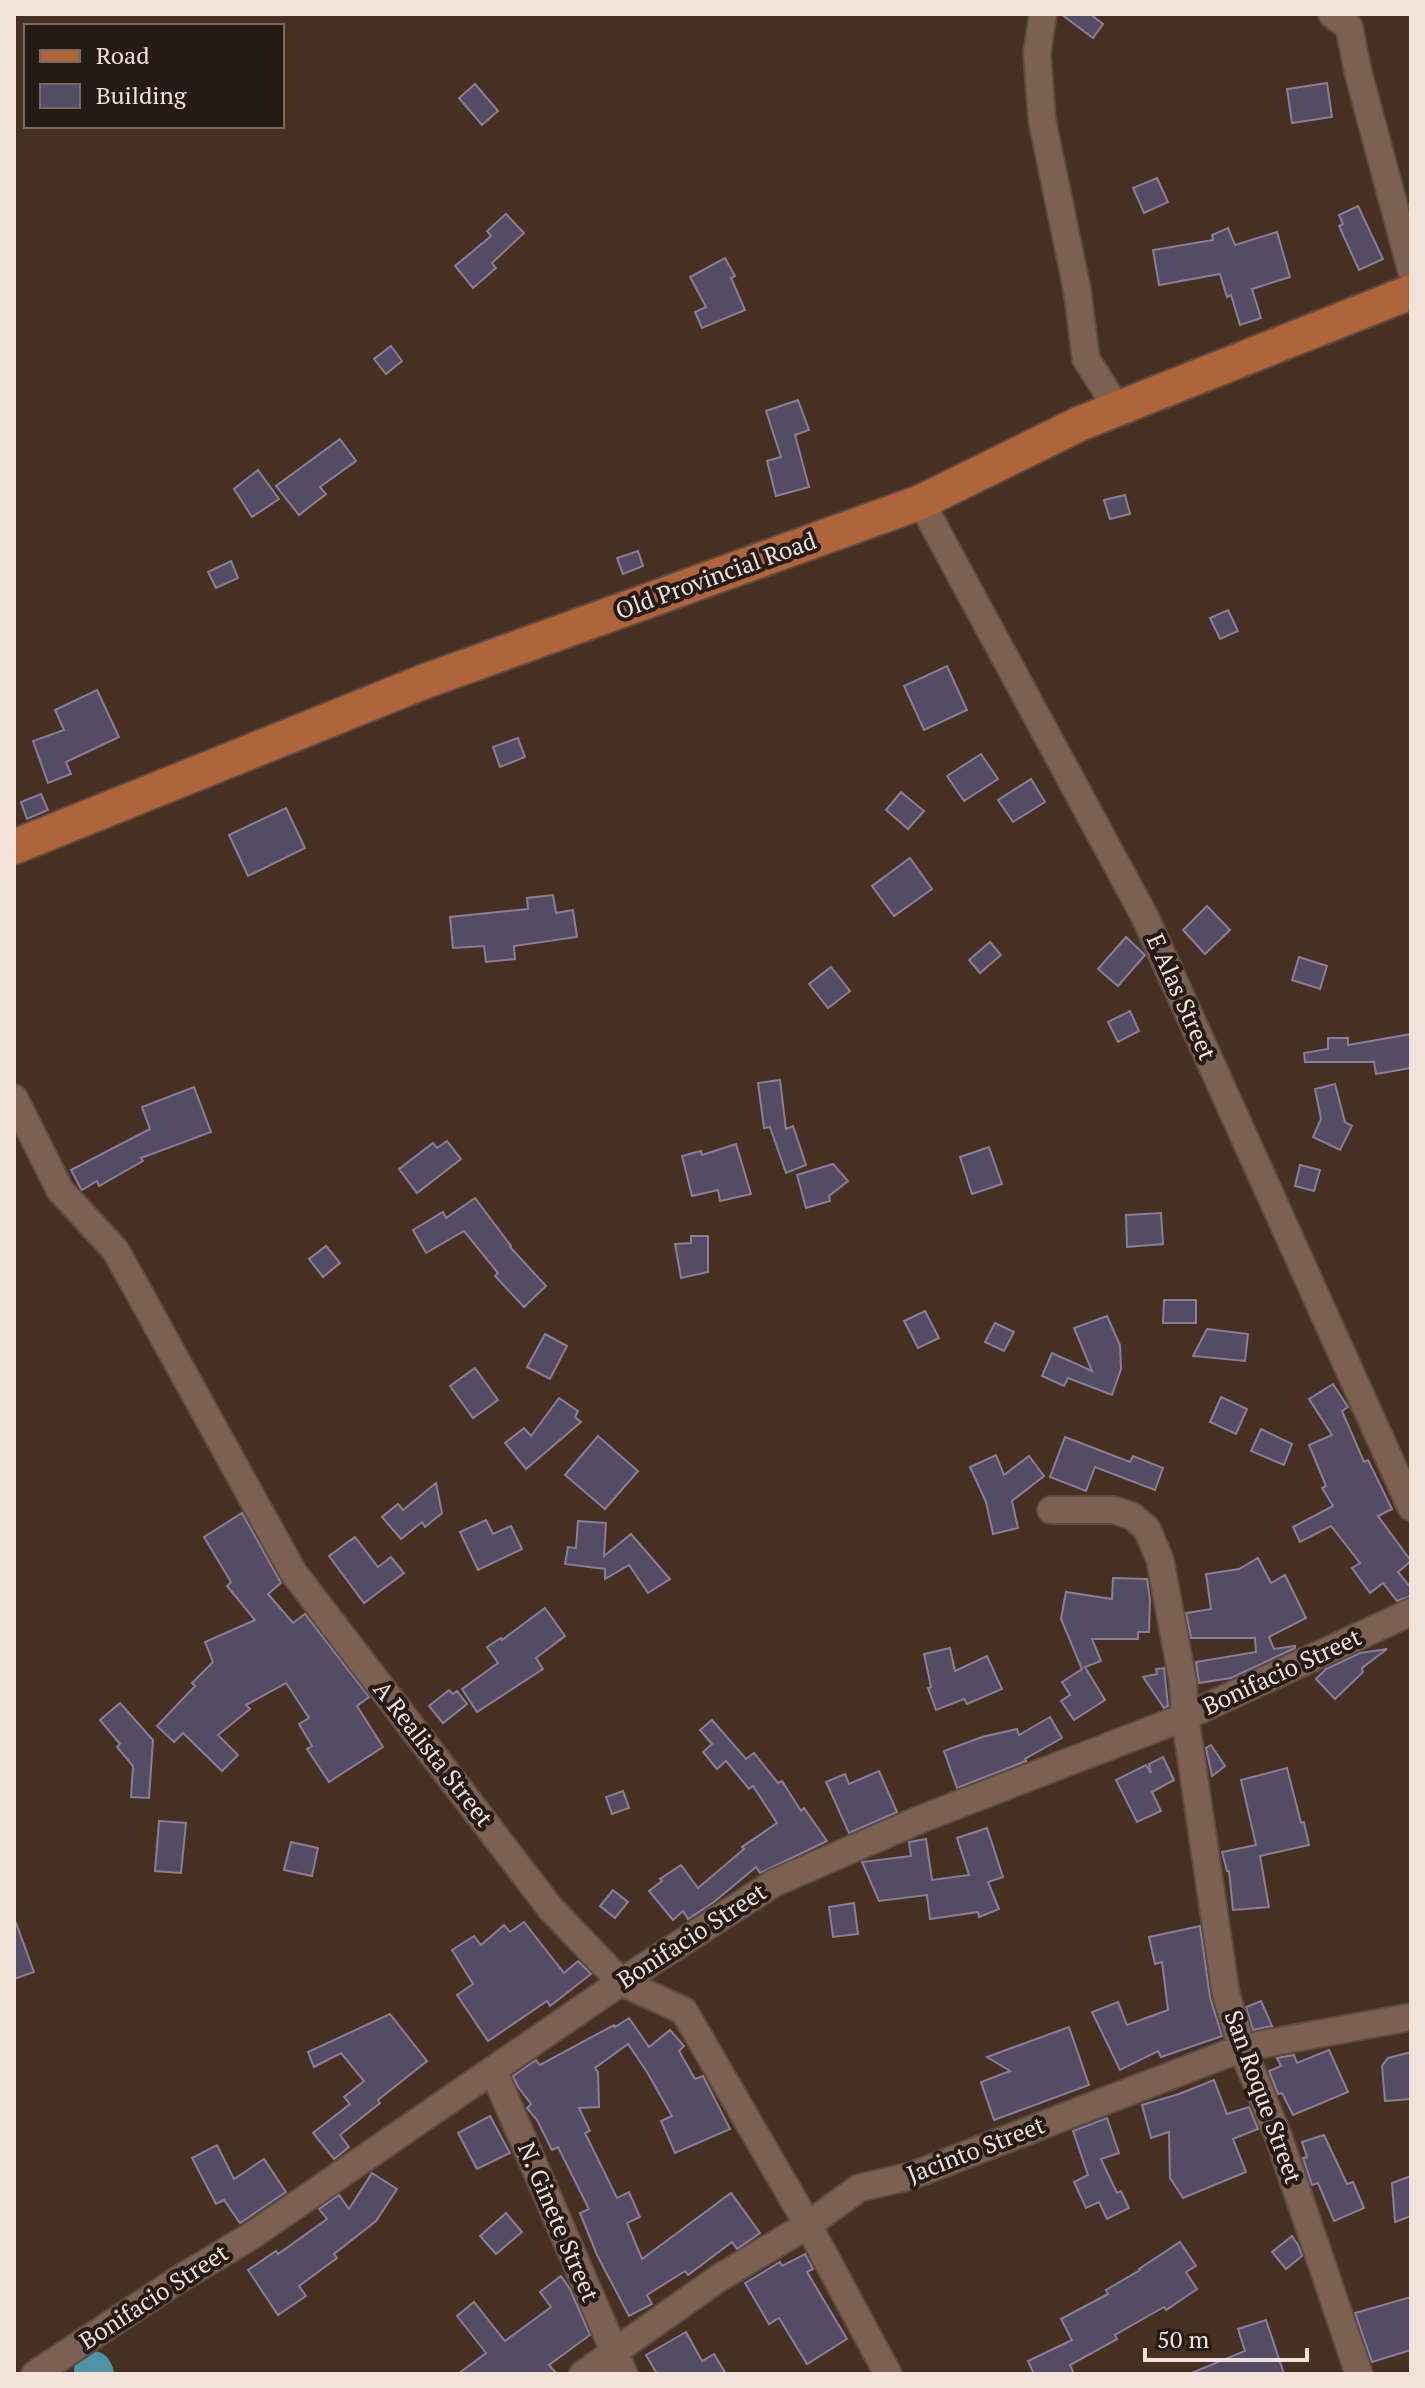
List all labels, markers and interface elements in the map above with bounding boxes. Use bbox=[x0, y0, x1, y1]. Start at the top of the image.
legend bbox=[24, 24, 284, 128]
text: Road bbox=[96, 39, 150, 71]
text: Building bbox=[96, 79, 187, 111]
street label: Old Provincial Road bbox=[611, 524, 820, 626]
street label: E Alas Street bbox=[1140, 928, 1224, 1065]
street label: Bonifacio Street bbox=[1197, 1620, 1366, 1722]
street label: A Realista Street bbox=[367, 1674, 501, 1833]
street label: Bonifacio Street bbox=[611, 1875, 772, 1995]
street label: San Roque Street bbox=[1218, 2006, 1310, 2188]
street label: Jacinto Street bbox=[902, 2108, 1049, 2190]
street label: N. Ginete Street bbox=[511, 2137, 607, 2306]
street label: Bonifacio Street bbox=[73, 2236, 234, 2356]
scale bar bbox=[1145, 2312, 1307, 2362]
text: 50 m bbox=[1157, 2323, 1209, 2355]

